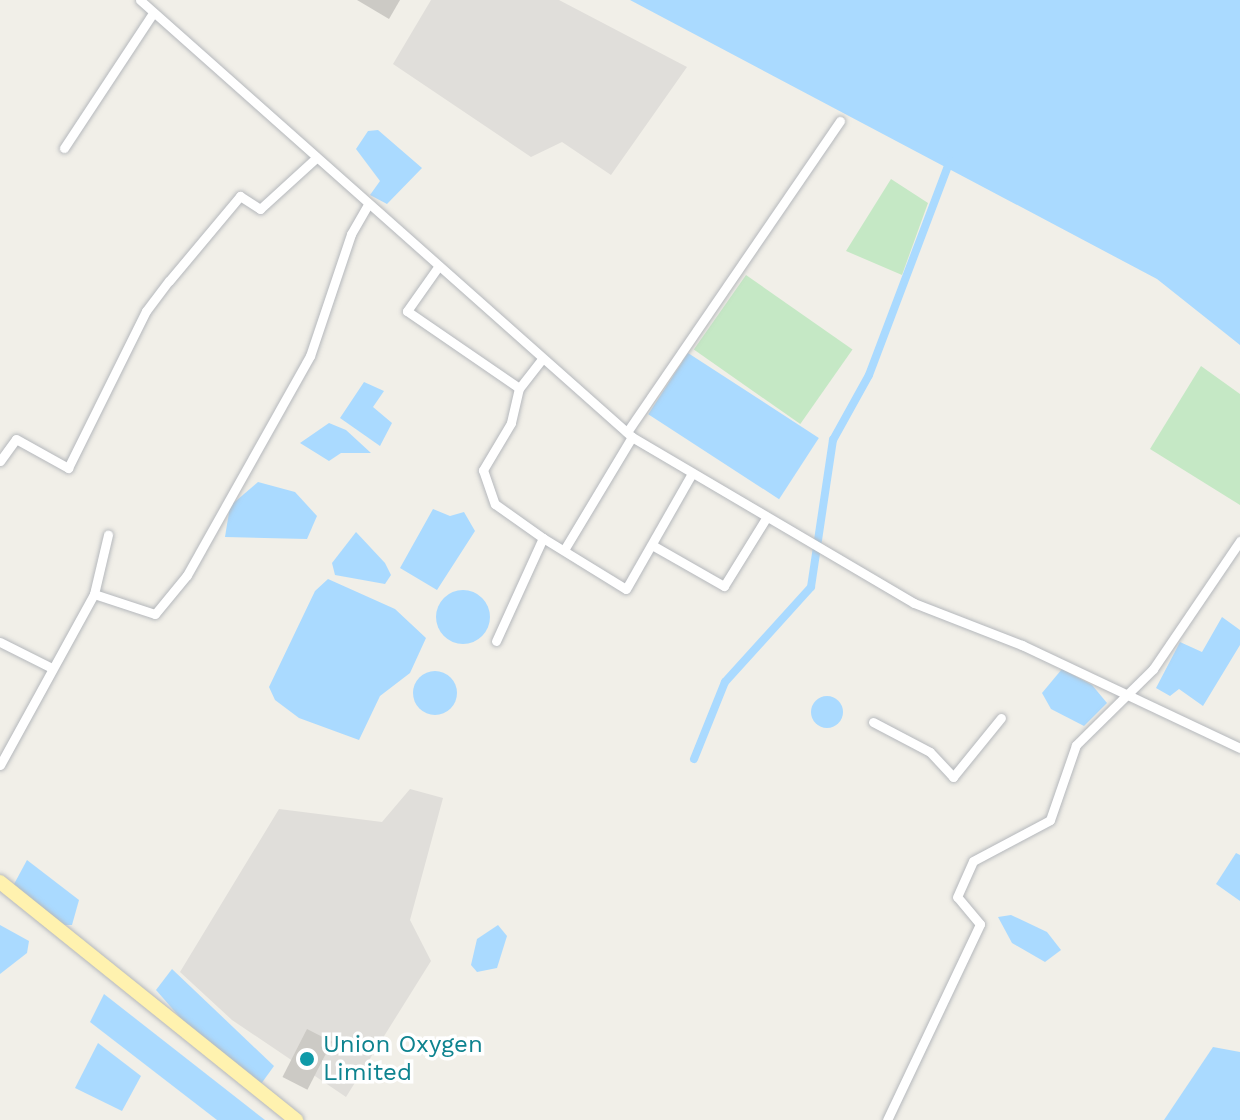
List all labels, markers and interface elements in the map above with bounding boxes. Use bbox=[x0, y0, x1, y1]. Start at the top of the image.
place label: Union Oxygen Limited bbox=[323, 1031, 483, 1087]
marker: Union Oxygen Limited bbox=[298, 1050, 316, 1068]

